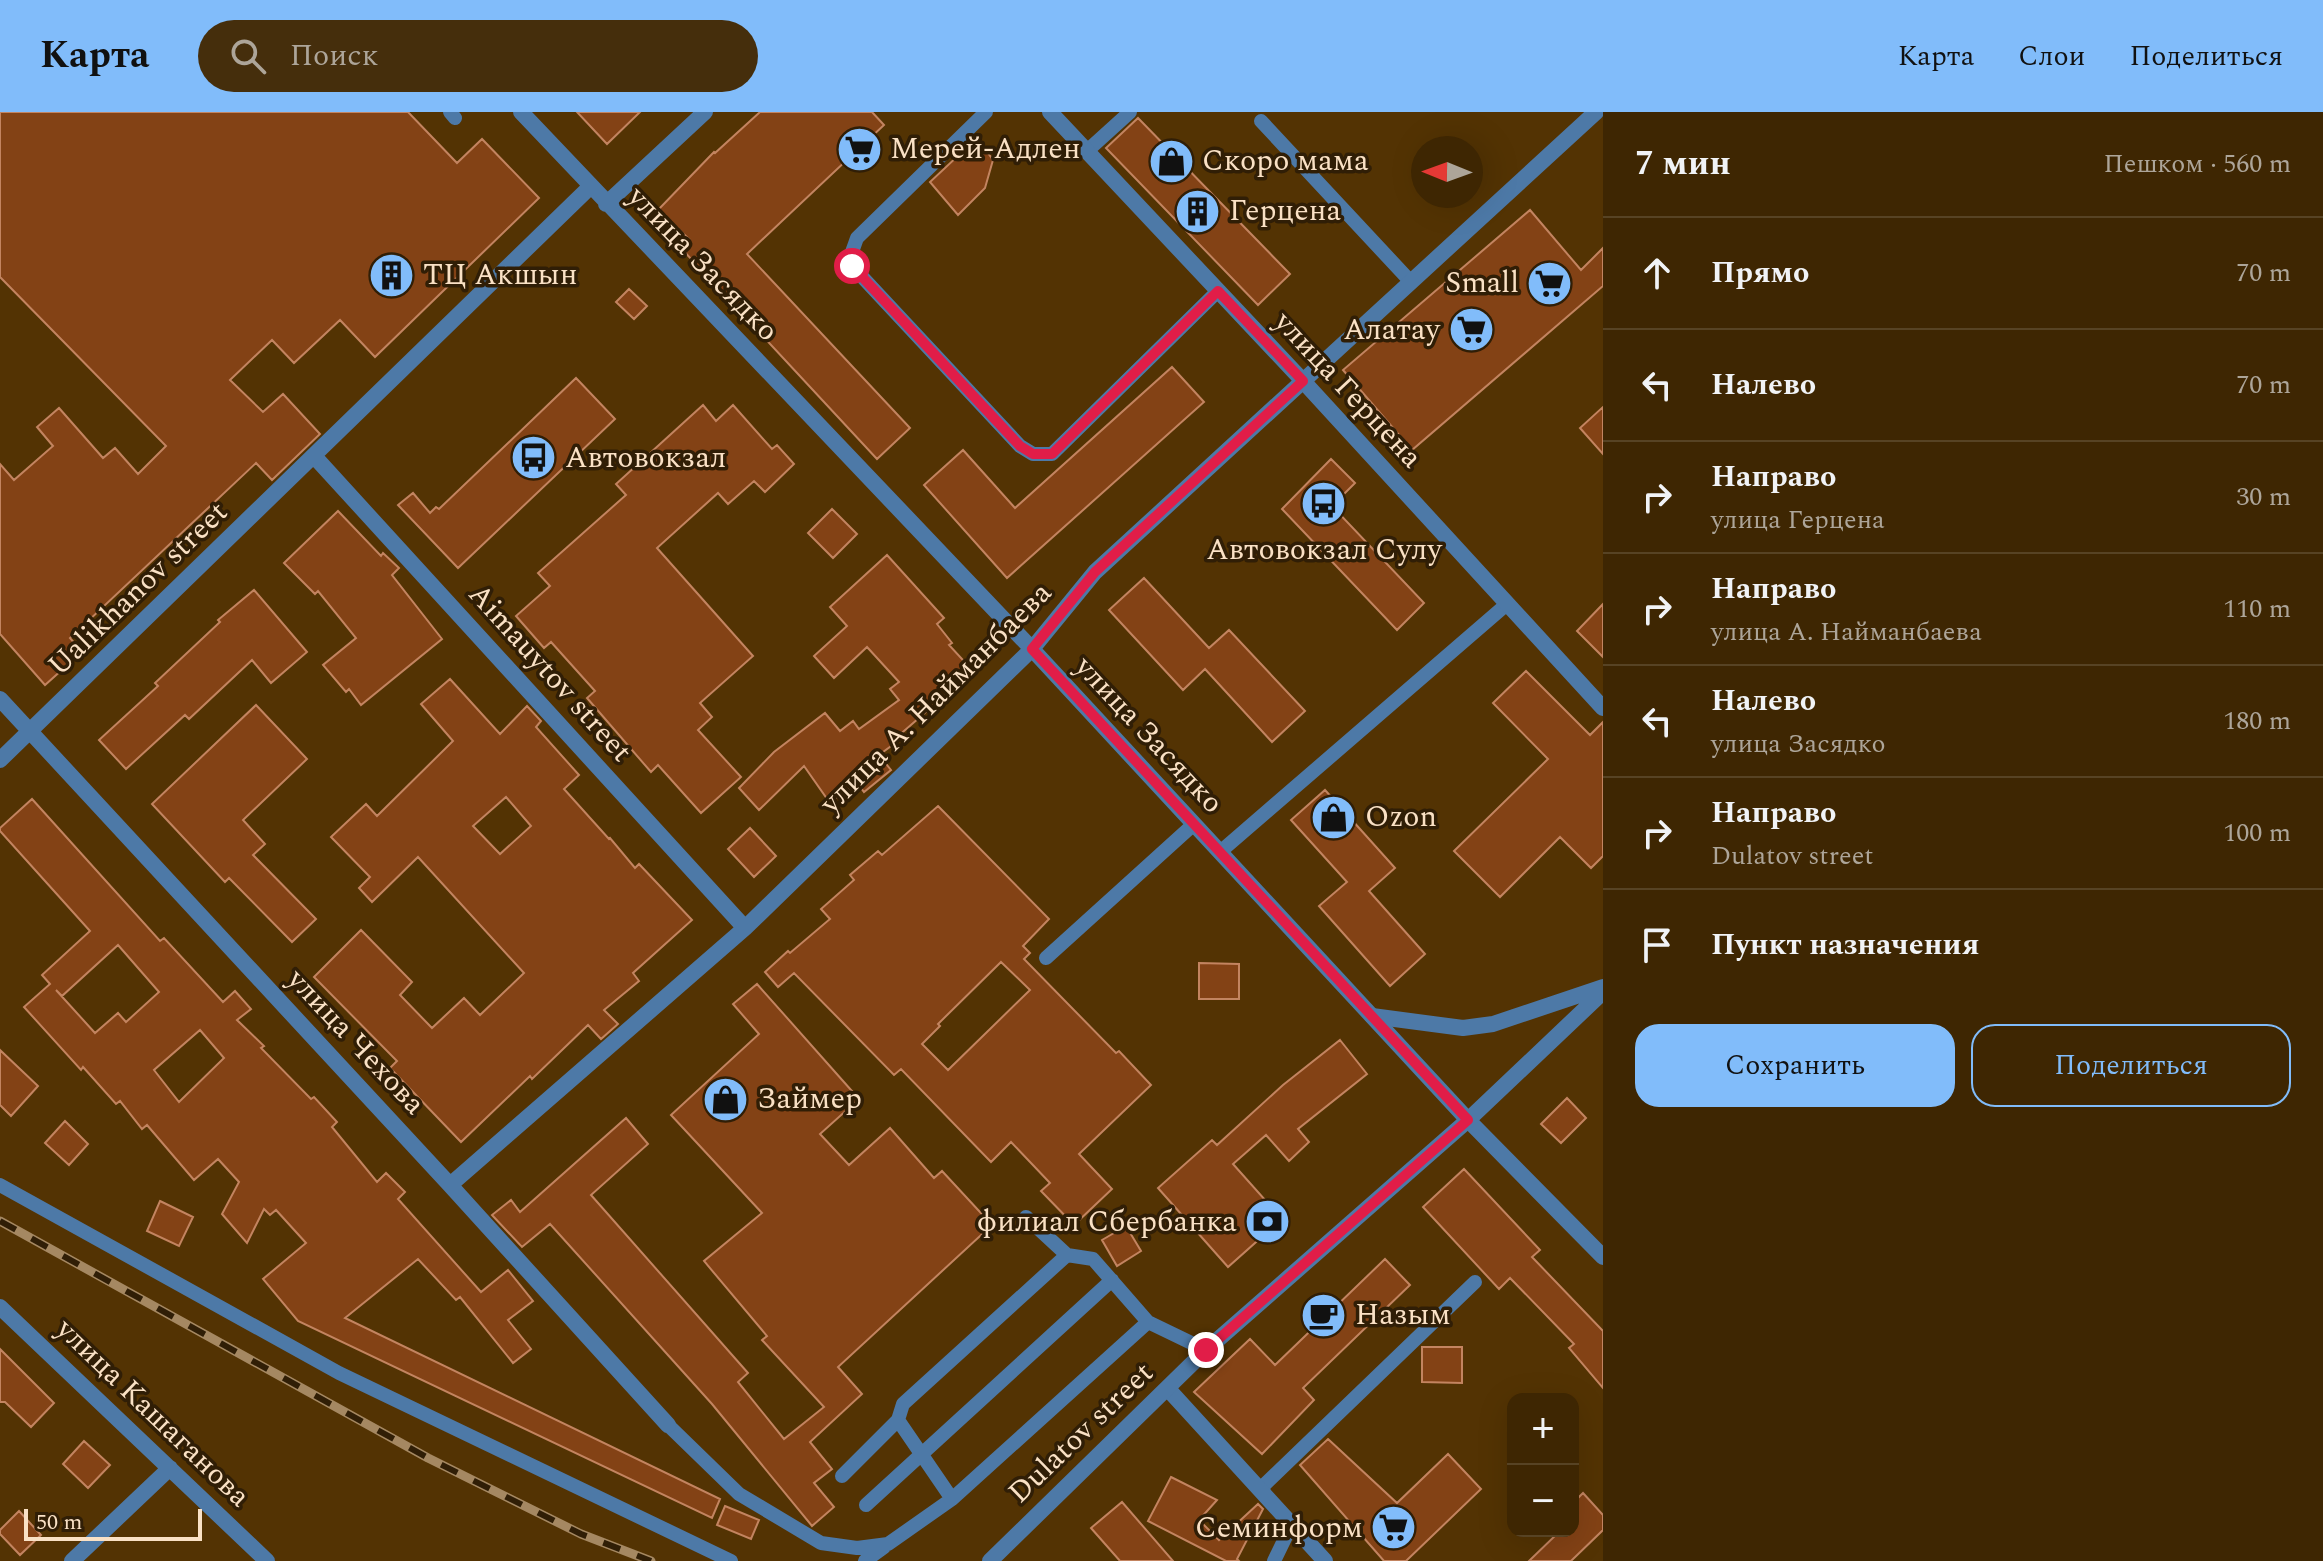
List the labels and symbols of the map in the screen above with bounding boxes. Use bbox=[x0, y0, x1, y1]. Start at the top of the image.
supermarket icon: Мерей-Адлен bbox=[835, 125, 883, 173]
place label: Мерей-Адлен bbox=[890, 126, 1080, 172]
north arrow bbox=[1411, 136, 1483, 208]
shop icon: Скоро мама bbox=[1147, 137, 1195, 185]
place label: Скоро мама bbox=[1202, 138, 1369, 184]
street label: улица Засядко bbox=[616, 175, 789, 352]
building icon: Герцена bbox=[1174, 187, 1222, 235]
place label: Герцена bbox=[1229, 188, 1341, 234]
route start bbox=[834, 248, 870, 284]
building icon: ТЦ Акшын bbox=[368, 251, 416, 299]
place label: ТЦ Акшын bbox=[423, 252, 577, 298]
supermarket icon: Small bbox=[1526, 259, 1574, 307]
place label: Small bbox=[1445, 260, 1519, 306]
street label: улица Герцена bbox=[1262, 300, 1433, 479]
supermarket icon: Алатау bbox=[1447, 306, 1495, 354]
place label: Алатау bbox=[1343, 307, 1442, 353]
bus stop icon: Автовокзал bbox=[510, 434, 558, 482]
place label: Автовокзал bbox=[565, 435, 726, 481]
bus stop icon: Автовокзал Сулу bbox=[1300, 480, 1348, 528]
street label: Ualikhanov street bbox=[37, 491, 239, 687]
place label: Автовокзал Сулу bbox=[1206, 527, 1443, 573]
street label: улица А. Найманбаева bbox=[809, 571, 1063, 825]
street label: Aimauytov street bbox=[457, 573, 643, 773]
street label: улица Засядко bbox=[1063, 645, 1234, 824]
shop icon: Ozon bbox=[1310, 793, 1358, 841]
place label: Ozon bbox=[1365, 794, 1437, 840]
street label: улица Чехова bbox=[275, 958, 436, 1126]
shop icon: Займер bbox=[702, 1075, 750, 1123]
place label: Займер bbox=[757, 1076, 862, 1122]
bank icon: филиал Сбербанка bbox=[1244, 1198, 1292, 1246]
place label: филиал Сбербанка bbox=[977, 1199, 1237, 1245]
cafe icon: Назым bbox=[1300, 1291, 1348, 1339]
place label: Назым bbox=[1355, 1292, 1451, 1338]
street label: улица Кашаганова bbox=[44, 1307, 261, 1519]
route end bbox=[1188, 1332, 1224, 1368]
street label: Dulatov street bbox=[998, 1351, 1164, 1515]
supermarket icon: Семинформ bbox=[1370, 1504, 1418, 1552]
scale bar bbox=[24, 1505, 202, 1541]
place label: Семинформ bbox=[1195, 1505, 1363, 1551]

